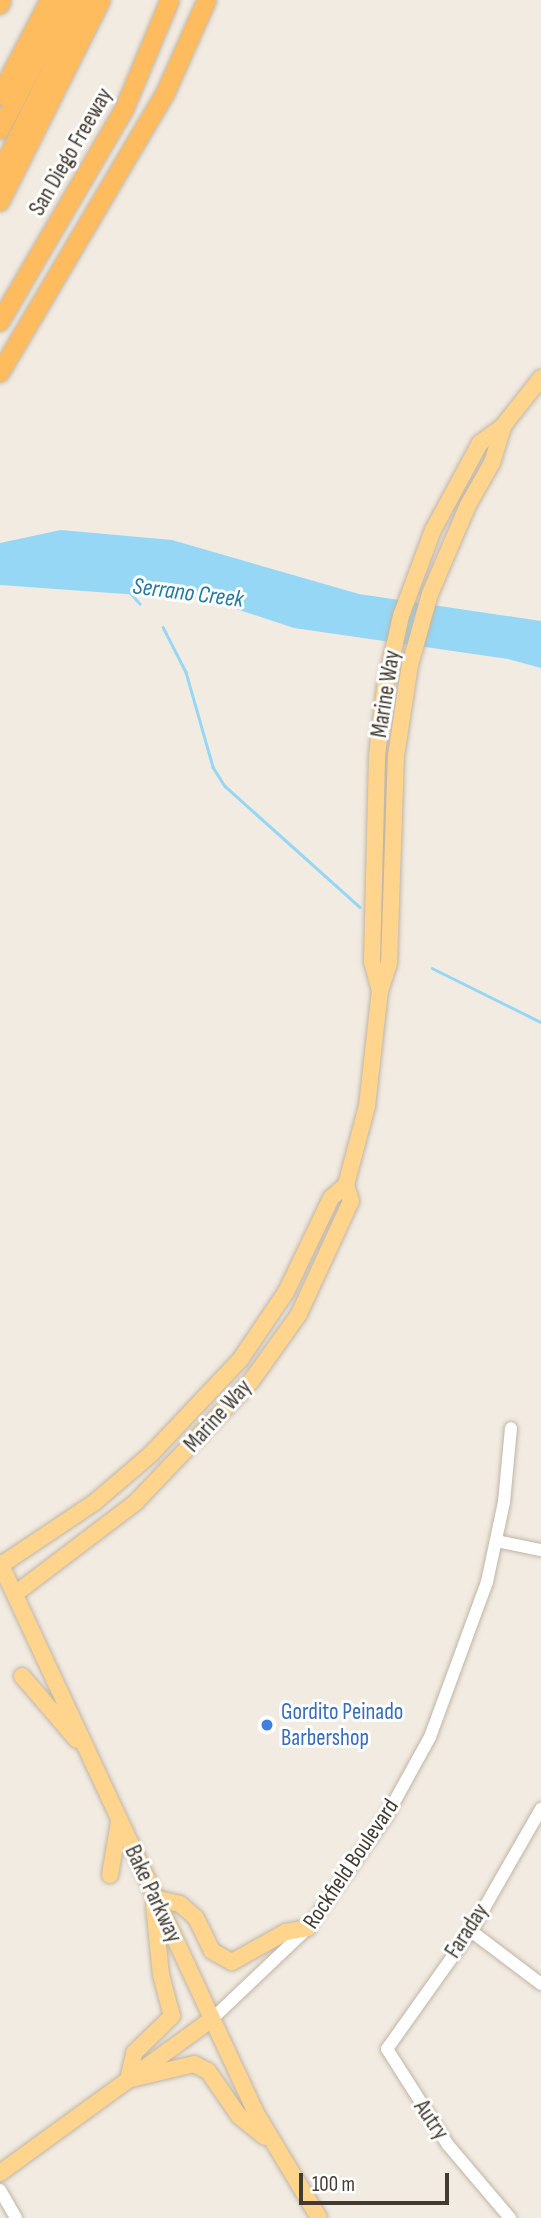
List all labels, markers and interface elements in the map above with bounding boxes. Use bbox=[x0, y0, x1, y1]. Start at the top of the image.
street label: San Diego Freeway bbox=[23, 83, 119, 221]
water label: Serrano Creek bbox=[131, 572, 245, 614]
street label: Marine Way bbox=[365, 648, 407, 740]
street label: Marine Way bbox=[178, 1374, 258, 1458]
place label: Gordito Peinado Barbershop bbox=[281, 1698, 403, 1752]
marker: Gordito Peinado Barbershop bbox=[259, 1717, 275, 1733]
street label: Rockfield Boulevard bbox=[297, 1794, 405, 1934]
street label: Bake Parkway bbox=[118, 1841, 188, 1947]
street label: Faraday bbox=[439, 1899, 495, 1963]
street label: Autry bbox=[408, 2095, 454, 2145]
scale bar bbox=[303, 2158, 454, 2202]
text: 100 m bbox=[312, 2172, 355, 2197]

